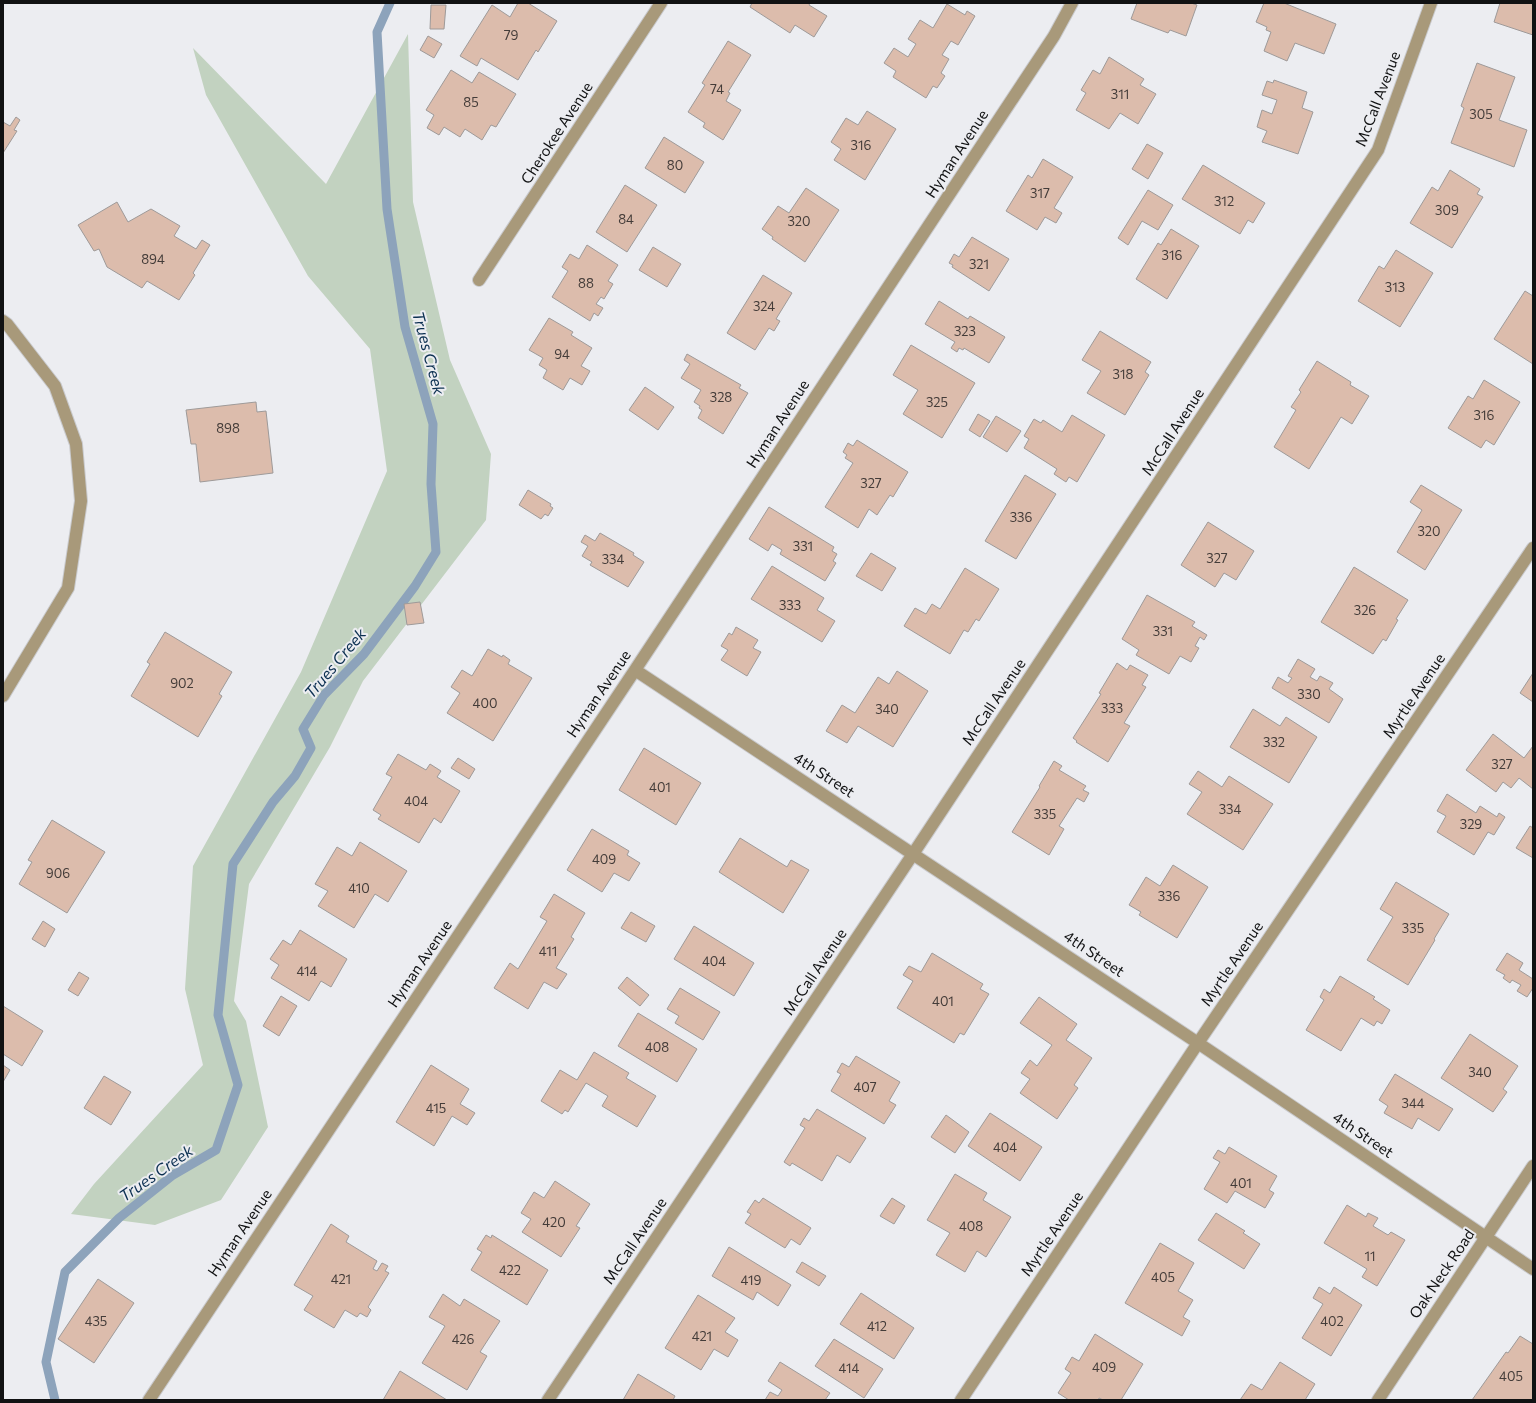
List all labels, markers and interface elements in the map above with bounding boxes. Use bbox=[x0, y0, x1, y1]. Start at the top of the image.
house number: 79 bbox=[504, 27, 518, 43]
street label: McCall Avenue bbox=[1351, 48, 1403, 149]
street label: Cherokee Avenue bbox=[516, 78, 596, 187]
house number: 74 bbox=[710, 81, 724, 97]
house number: 311 bbox=[1111, 86, 1129, 102]
house number: 85 bbox=[463, 94, 479, 110]
street label: Hyman Avenue bbox=[921, 106, 991, 201]
house number: 305 bbox=[1469, 106, 1493, 122]
house number: 316 bbox=[851, 137, 872, 153]
house number: 80 bbox=[667, 157, 683, 173]
house number: 317 bbox=[1030, 185, 1050, 201]
house number: 312 bbox=[1214, 193, 1234, 209]
house number: 309 bbox=[1435, 202, 1459, 218]
house number: 84 bbox=[618, 211, 634, 227]
house number: 320 bbox=[787, 213, 811, 229]
house number: 316 bbox=[1162, 247, 1183, 263]
house number: 894 bbox=[141, 251, 165, 267]
house number: 321 bbox=[969, 256, 989, 272]
house number: 88 bbox=[578, 275, 594, 291]
house number: 313 bbox=[1385, 279, 1405, 295]
house number: 324 bbox=[753, 298, 775, 314]
water label: Trues Creek bbox=[409, 309, 450, 397]
house number: 323 bbox=[954, 323, 976, 339]
house number: 94 bbox=[554, 346, 570, 362]
house number: 318 bbox=[1113, 366, 1134, 382]
street label: Hyman Avenue bbox=[742, 376, 812, 471]
street label: McCall Avenue bbox=[1137, 384, 1207, 478]
house number: 328 bbox=[710, 389, 732, 405]
house number: 325 bbox=[926, 394, 948, 410]
house number: 316 bbox=[1474, 407, 1495, 423]
house number: 898 bbox=[216, 420, 240, 436]
house number: 327 bbox=[860, 475, 882, 491]
house number: 336 bbox=[1010, 509, 1032, 525]
house number: 320 bbox=[1417, 523, 1441, 539]
house number: 331 bbox=[793, 538, 813, 554]
house number: 327 bbox=[1206, 550, 1228, 566]
house number: 334 bbox=[602, 551, 624, 567]
house number: 333 bbox=[779, 597, 801, 613]
house number: 326 bbox=[1354, 602, 1376, 618]
house number: 331 bbox=[1153, 623, 1173, 639]
water label: Trues Creek bbox=[300, 624, 370, 702]
street label: Hyman Avenue bbox=[562, 646, 634, 741]
street label: Myrtle Avenue bbox=[1378, 650, 1448, 741]
street label: McCall Avenue bbox=[958, 655, 1029, 748]
house number: 902 bbox=[170, 675, 194, 691]
house number: 330 bbox=[1297, 686, 1321, 702]
house number: 400 bbox=[473, 695, 497, 711]
house number: 333 bbox=[1101, 700, 1123, 716]
house number: 340 bbox=[875, 701, 899, 717]
house number: 332 bbox=[1263, 734, 1285, 750]
street label: 4th Street bbox=[791, 748, 858, 801]
house number: 327 bbox=[1491, 756, 1513, 772]
house number: 401 bbox=[649, 779, 671, 795]
house number: 404 bbox=[404, 793, 428, 809]
house number: 334 bbox=[1219, 801, 1241, 817]
house number: 335 bbox=[1034, 806, 1056, 822]
house number: 329 bbox=[1460, 816, 1482, 832]
house number: 409 bbox=[592, 851, 616, 867]
house number: 906 bbox=[46, 865, 70, 881]
house number: 410 bbox=[348, 880, 370, 896]
house number: 336 bbox=[1158, 888, 1180, 904]
street label: Hyman Avenue bbox=[383, 916, 455, 1011]
street label: Myrtle Avenue bbox=[1196, 918, 1266, 1009]
house number: 335 bbox=[1402, 920, 1424, 936]
street label: McCall Avenue bbox=[779, 925, 850, 1018]
street label: 4th Street bbox=[1061, 926, 1128, 980]
house number: 411 bbox=[539, 943, 557, 959]
house number: 404 bbox=[702, 953, 726, 969]
house number: 414 bbox=[297, 963, 318, 979]
house number: 401 bbox=[932, 993, 954, 1009]
house number: 408 bbox=[645, 1039, 669, 1055]
house number: 340 bbox=[1468, 1064, 1492, 1080]
house number: 407 bbox=[853, 1079, 877, 1095]
house number: 344 bbox=[1401, 1095, 1425, 1111]
house number: 415 bbox=[426, 1100, 446, 1116]
street label: 4th Street bbox=[1330, 1107, 1397, 1161]
house number: 404 bbox=[993, 1139, 1017, 1155]
water label: Trues Creek bbox=[115, 1140, 197, 1205]
house number: 401 bbox=[1230, 1175, 1252, 1191]
street label: Hyman Avenue bbox=[203, 1185, 275, 1280]
street label: Myrtle Avenue bbox=[1016, 1188, 1086, 1279]
street label: McCall Avenue bbox=[599, 1194, 670, 1287]
house number: 420 bbox=[542, 1214, 566, 1230]
house number: 408 bbox=[959, 1218, 983, 1234]
street label: Oak Neck Road bbox=[1405, 1225, 1478, 1321]
house number: 11 bbox=[1364, 1248, 1376, 1264]
house number: 422 bbox=[499, 1262, 521, 1278]
house number: 405 bbox=[1151, 1269, 1175, 1285]
house number: 421 bbox=[331, 1271, 351, 1287]
house number: 419 bbox=[741, 1272, 762, 1288]
house number: 435 bbox=[85, 1313, 107, 1329]
house number: 402 bbox=[1320, 1313, 1344, 1329]
house number: 412 bbox=[867, 1318, 887, 1334]
house number: 421 bbox=[692, 1328, 712, 1344]
house number: 426 bbox=[452, 1331, 474, 1347]
house number: 409 bbox=[1092, 1359, 1116, 1375]
house number: 414 bbox=[839, 1360, 860, 1376]
house number: 405 bbox=[1499, 1368, 1523, 1384]

